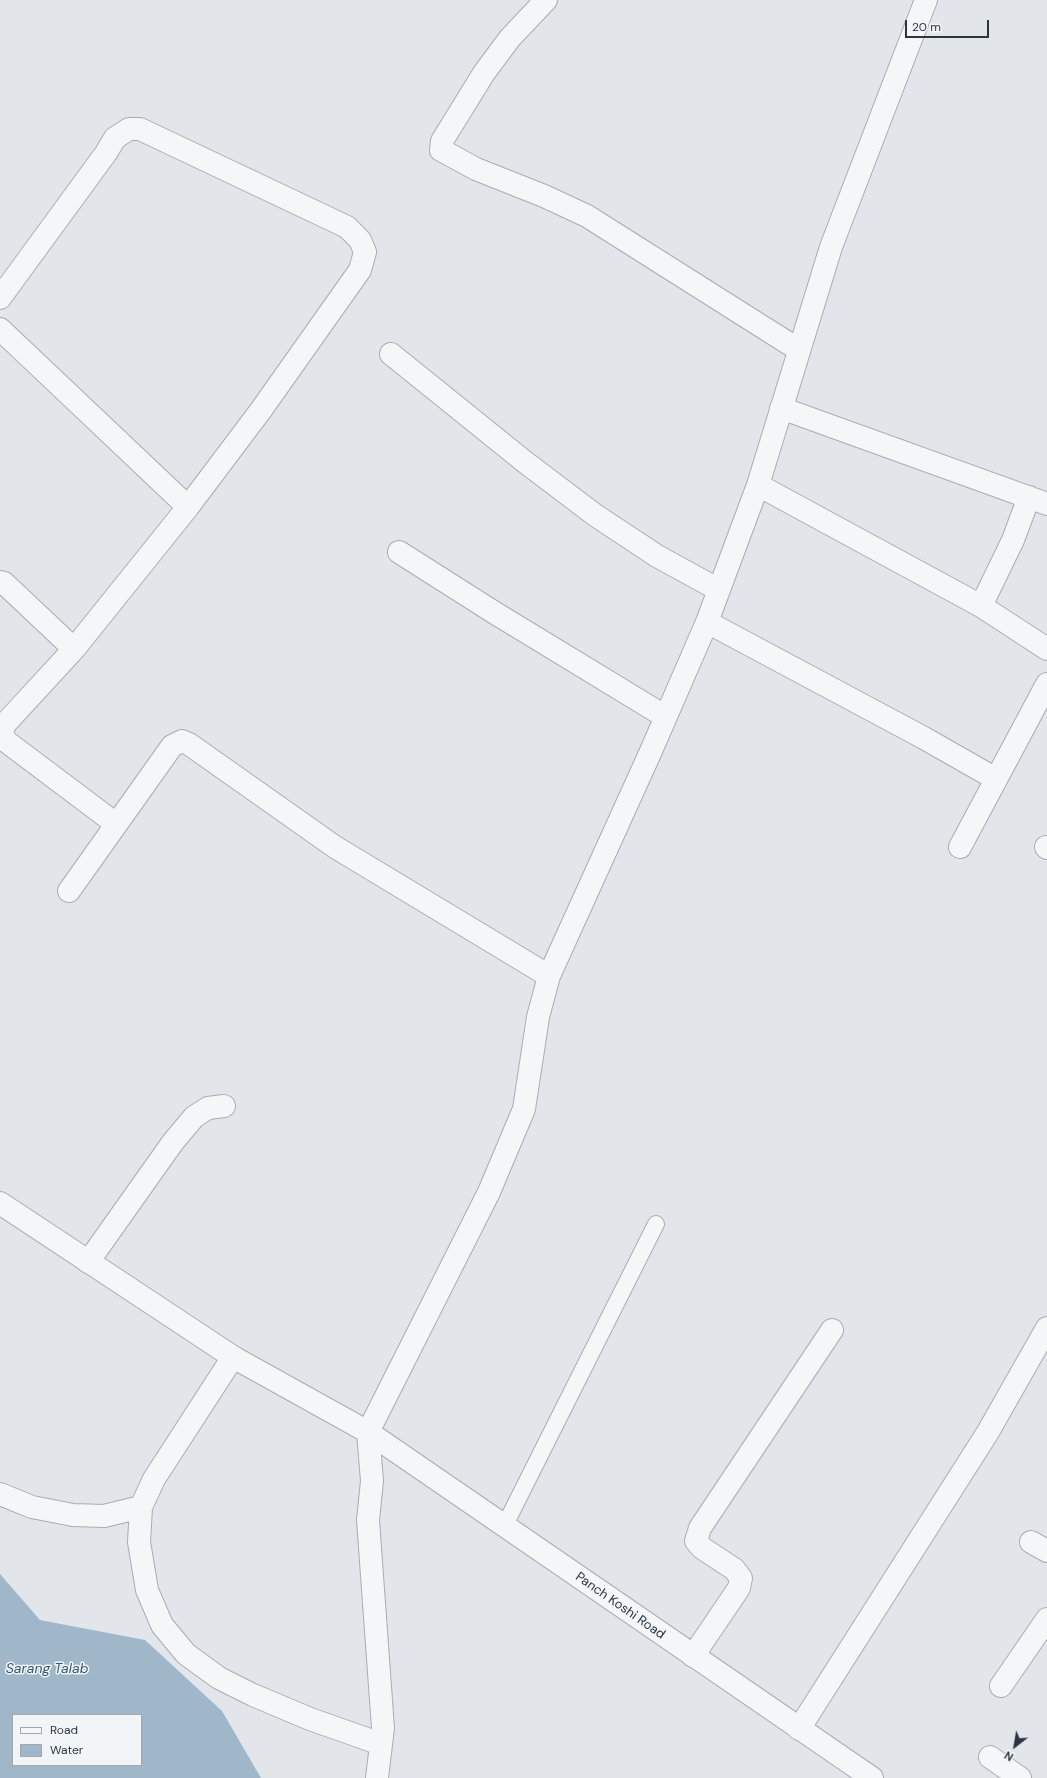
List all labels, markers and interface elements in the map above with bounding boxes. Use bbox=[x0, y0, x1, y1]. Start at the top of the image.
scale bar bbox=[907, 12, 991, 38]
text: 20 m bbox=[912, 19, 941, 35]
street label: Panch Koshi Road bbox=[572, 1569, 668, 1643]
water label: Sarang Talab bbox=[6, 1661, 88, 1677]
legend bbox=[12, 1714, 142, 1766]
text: Road bbox=[50, 1722, 78, 1738]
north arrow bbox=[995, 1726, 1035, 1766]
text: Water bbox=[50, 1742, 83, 1758]
text: N bbox=[1002, 1748, 1016, 1764]

